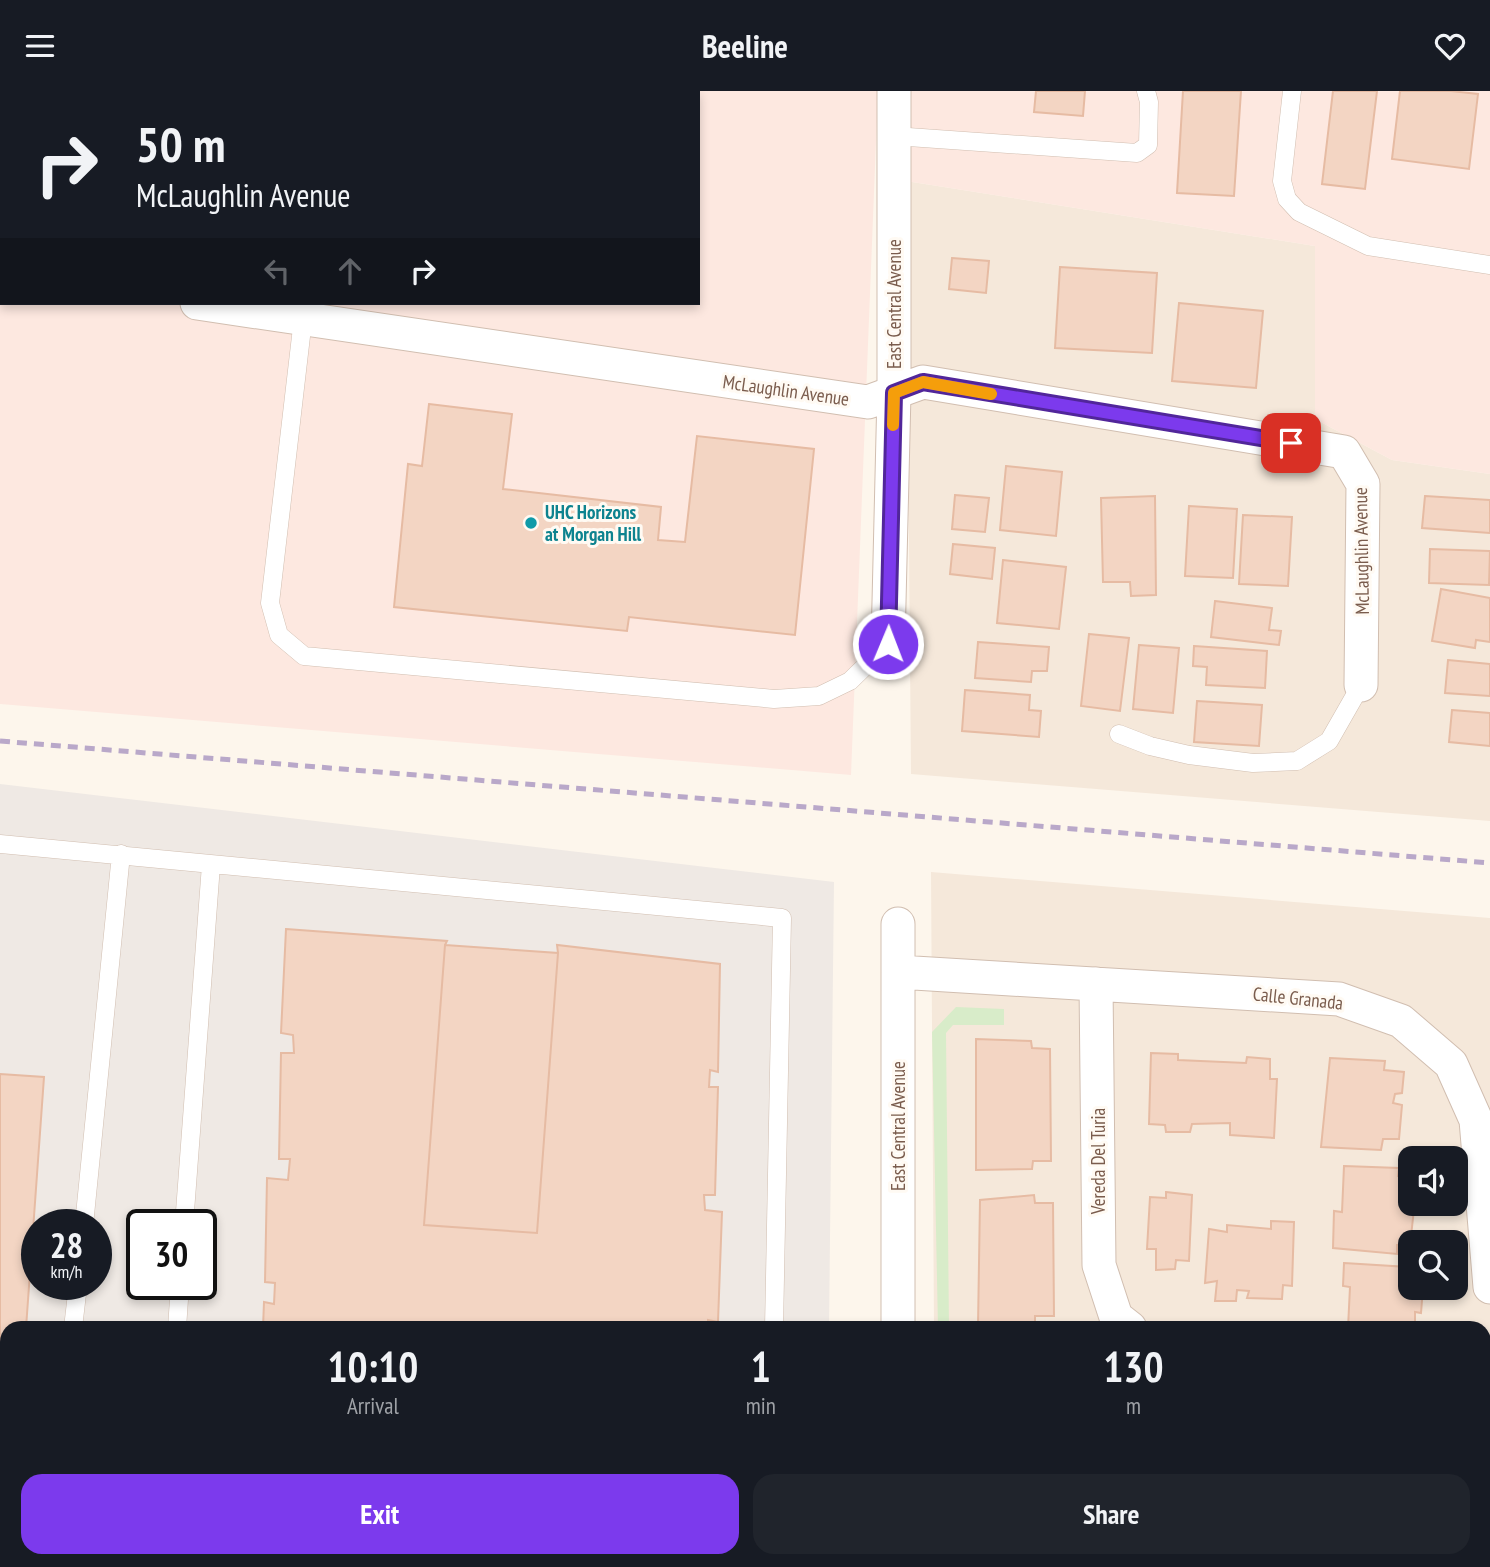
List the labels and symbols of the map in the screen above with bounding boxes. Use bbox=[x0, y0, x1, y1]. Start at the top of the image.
street label: East Central Avenue bbox=[882, 239, 906, 369]
street label: McLaughlin Avenue bbox=[721, 369, 851, 411]
pin bbox=[1261, 413, 1321, 473]
street label: McLaughlin Avenue bbox=[1348, 487, 1374, 615]
place label: UHC Horizons at Morgan Hill bbox=[545, 500, 642, 546]
marker: UHC Horizons at Morgan Hill bbox=[523, 515, 539, 531]
position arrow bbox=[851, 607, 925, 681]
street label: Calle Granada bbox=[1252, 981, 1344, 1015]
street label: East Central Avenue bbox=[886, 1061, 910, 1191]
street label: Vereda Del Turia bbox=[1086, 1108, 1110, 1215]
speed limit sign: 30 bbox=[126, 1209, 217, 1300]

